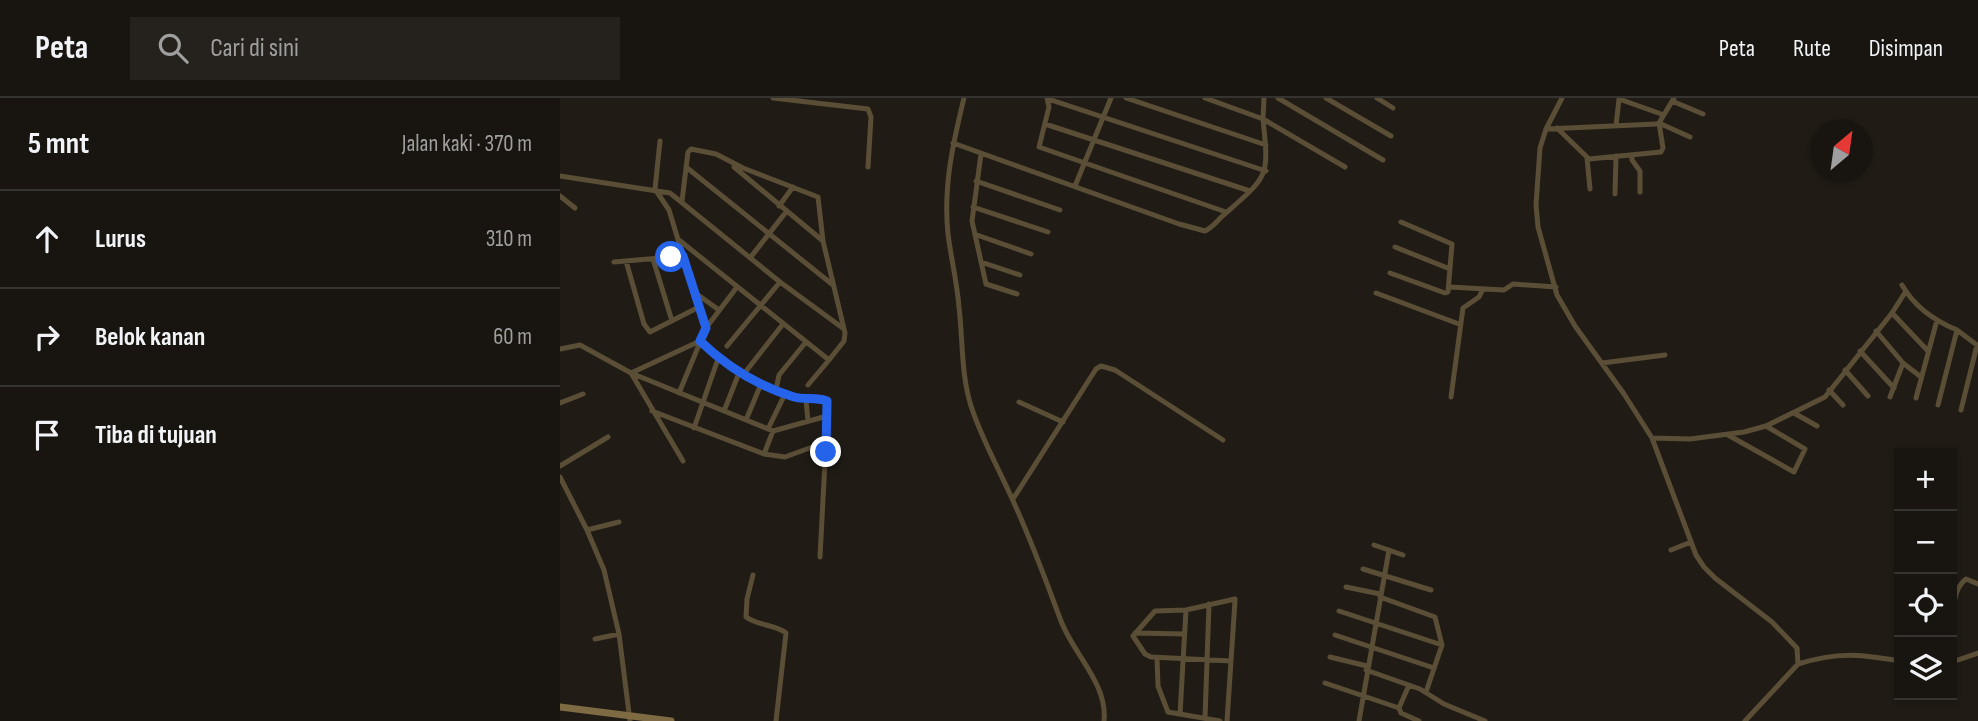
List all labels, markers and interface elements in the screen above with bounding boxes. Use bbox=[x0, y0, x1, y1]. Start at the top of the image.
search box bbox=[130, 17, 620, 80]
text: Peta bbox=[35, 28, 88, 68]
icon: search bbox=[154, 29, 192, 67]
text: Cari di sini bbox=[210, 33, 299, 64]
text: Peta bbox=[1719, 34, 1755, 63]
text: Rute bbox=[1793, 34, 1831, 63]
text: Disimpan bbox=[1869, 34, 1943, 63]
north arrow bbox=[1810, 119, 1873, 182]
text: 5 mnt bbox=[28, 126, 89, 162]
text: Jalan kaki · 370 m bbox=[402, 130, 532, 158]
icon: ahead bbox=[28, 220, 66, 258]
text: Lurus bbox=[95, 224, 146, 255]
text: 310 m bbox=[486, 225, 532, 253]
route start bbox=[655, 241, 686, 272]
icon: right bbox=[28, 318, 66, 356]
text: Belok kanan bbox=[95, 322, 205, 353]
text: 60 m bbox=[493, 323, 532, 351]
icon: arrive bbox=[28, 416, 66, 454]
text: Tiba di tujuan bbox=[95, 420, 217, 451]
route end bbox=[810, 436, 841, 467]
map controls bbox=[1894, 448, 1957, 700]
button: + bbox=[1894, 448, 1957, 511]
button: − bbox=[1894, 511, 1957, 574]
button: locate bbox=[1894, 574, 1957, 637]
button: layers bbox=[1894, 637, 1957, 700]

